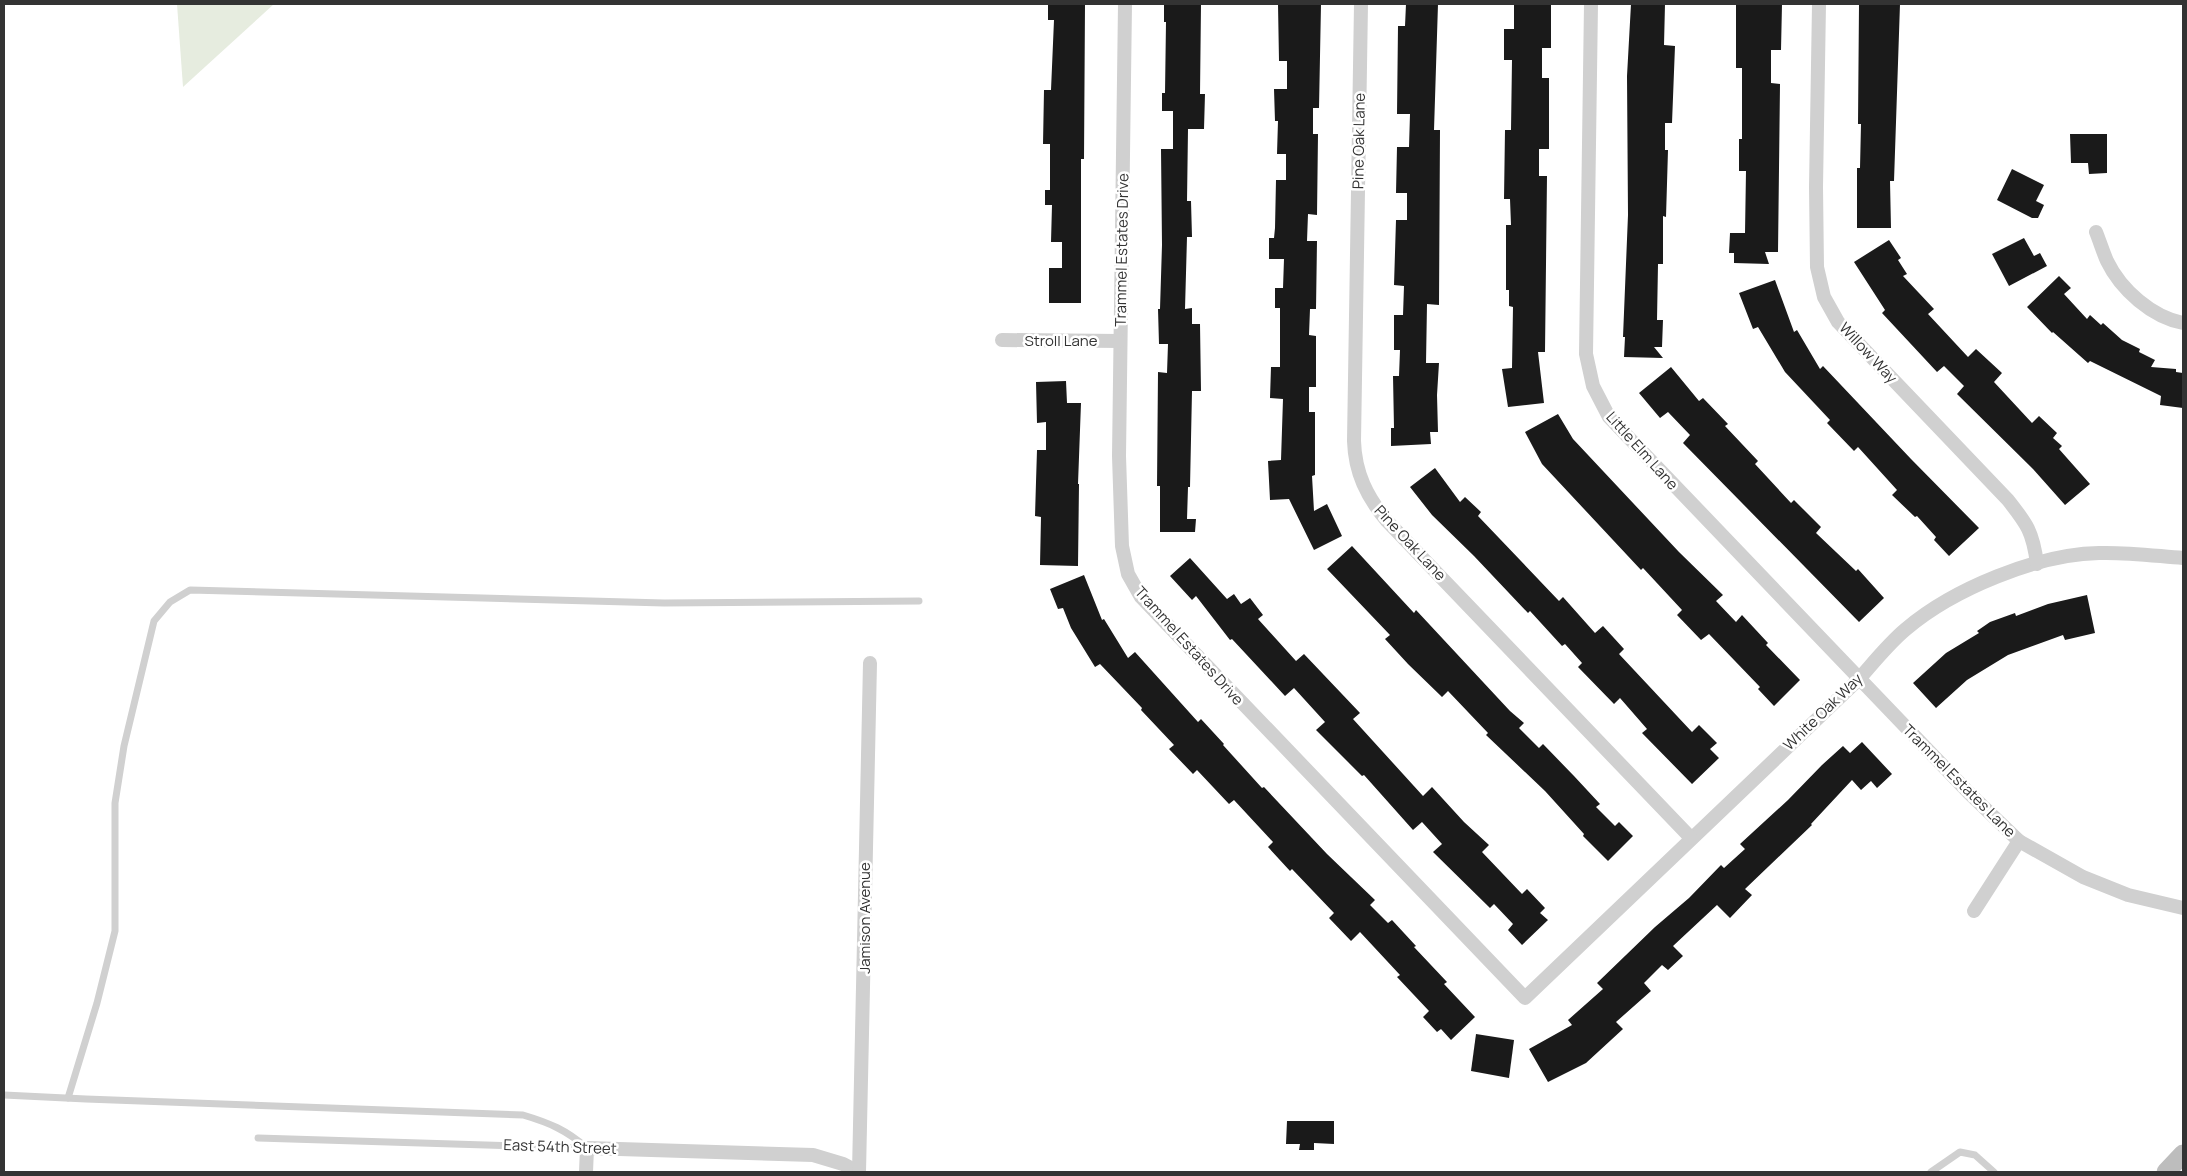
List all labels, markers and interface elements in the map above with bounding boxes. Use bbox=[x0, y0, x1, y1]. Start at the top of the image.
street label: Pine Oak Lane bbox=[1347, 92, 1370, 189]
street label: Trammel Estates Drive bbox=[1110, 173, 1133, 327]
street label: Willow Way bbox=[1835, 318, 1902, 388]
street label: Stroll Lane bbox=[1024, 330, 1098, 351]
street label: Little Elm Lane bbox=[1601, 407, 1683, 495]
street label: Pine Oak Lane bbox=[1370, 500, 1451, 585]
street label: Trammel Estates Drive bbox=[1130, 582, 1249, 710]
street label: White Oak Way bbox=[1778, 668, 1867, 755]
street label: Trammel Estates Lane bbox=[1898, 719, 2021, 842]
street label: Jamison Avenue bbox=[854, 862, 875, 974]
street label: East 54th Street bbox=[503, 1134, 617, 1159]

